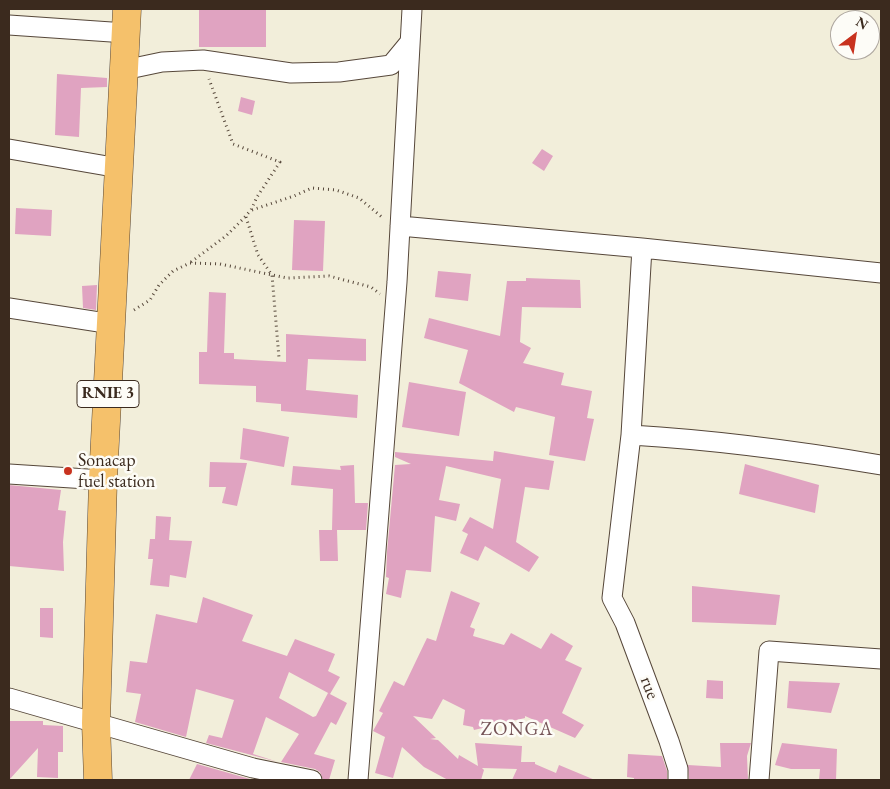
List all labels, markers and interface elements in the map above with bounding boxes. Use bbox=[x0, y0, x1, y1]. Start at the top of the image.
north arrow bbox=[830, 10, 880, 60]
text: N bbox=[853, 12, 872, 34]
road number: RNIE 3 bbox=[77, 380, 139, 408]
place label: Sonacap fuel station bbox=[78, 450, 155, 492]
marker: Sonacap fuel station bbox=[62, 465, 74, 477]
street label: rue bbox=[635, 674, 663, 702]
district label: ZONGA bbox=[480, 719, 554, 741]

